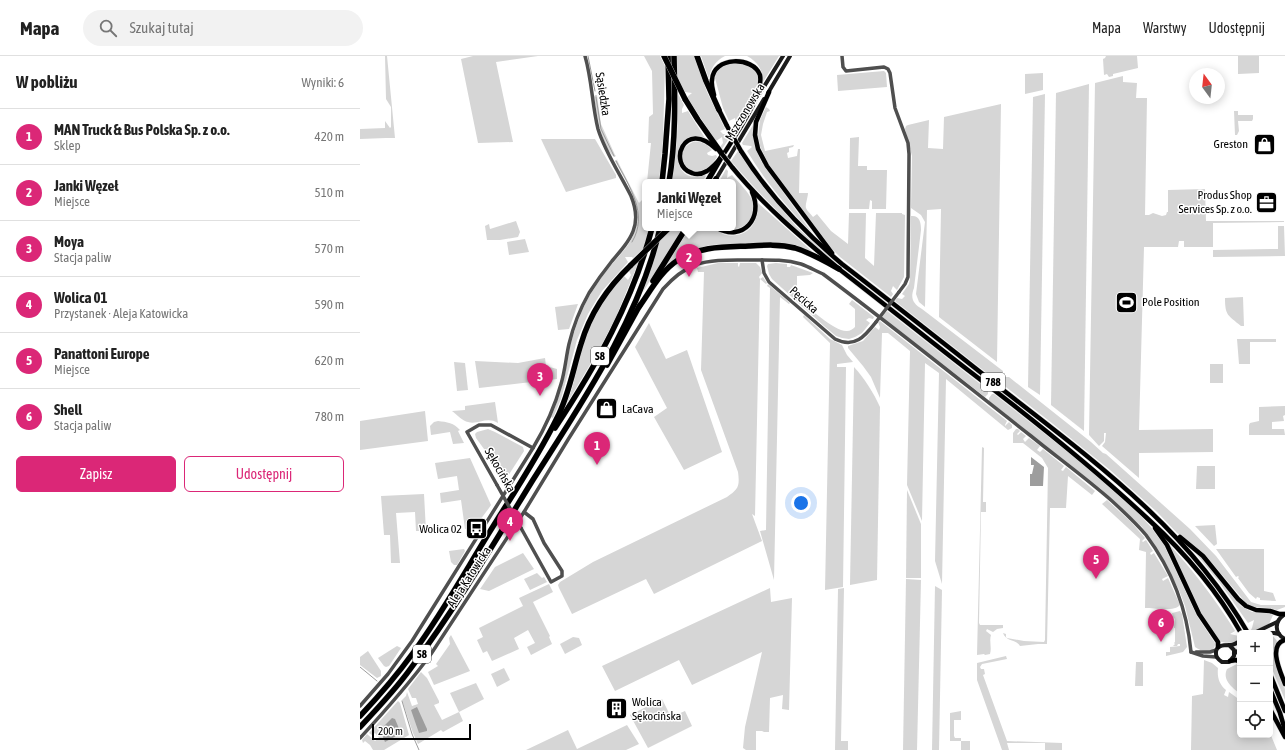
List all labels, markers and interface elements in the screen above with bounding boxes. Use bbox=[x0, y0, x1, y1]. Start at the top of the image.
search box bbox=[83, 10, 363, 46]
text: Mapa bbox=[20, 17, 59, 39]
icon: search bbox=[97, 17, 119, 39]
text: Szukaj tutaj bbox=[129, 19, 194, 36]
text: Mapa bbox=[1092, 20, 1121, 36]
text: Warstwy bbox=[1143, 20, 1186, 36]
text: Udostępnij bbox=[1208, 20, 1265, 36]
north arrow bbox=[1189, 68, 1225, 104]
street label: Sąsiedzka bbox=[593, 71, 613, 117]
text: W pobliżu bbox=[16, 72, 78, 92]
text: Wyniki: 6 bbox=[301, 75, 344, 90]
street label: Mszczonowska bbox=[722, 81, 768, 143]
text: MAN Truck & Bus Polska Sp. z o.o. bbox=[54, 121, 230, 138]
text: 1 bbox=[26, 129, 32, 144]
text: 420 m bbox=[315, 129, 344, 144]
shop icon: Greston bbox=[1251, 131, 1277, 157]
place label: Greston bbox=[1214, 137, 1248, 151]
text: Sklep bbox=[54, 138, 81, 153]
text: Janki Węzeł bbox=[54, 177, 118, 194]
popup bbox=[642, 179, 736, 231]
text: 2 bbox=[26, 185, 32, 200]
text: 510 m bbox=[315, 185, 344, 200]
place label: Produs Shop Services Sp. z o.o. bbox=[1178, 188, 1252, 216]
text: Janki Węzeł bbox=[657, 189, 721, 206]
office icon: Produs Shop Services Sp. z o.o. bbox=[1254, 189, 1280, 215]
text: Miejsce bbox=[54, 194, 90, 209]
text: Miejsce bbox=[657, 206, 693, 221]
text: Moya bbox=[54, 233, 84, 250]
text: 3 bbox=[26, 241, 32, 256]
text: 570 m bbox=[315, 241, 344, 256]
pin: 2 bbox=[676, 244, 702, 277]
text: Stacja paliw bbox=[54, 250, 111, 265]
street label: Pęcicka bbox=[787, 284, 821, 316]
text: Wolica 01 bbox=[54, 289, 108, 306]
sports icon: Pole Position bbox=[1113, 289, 1139, 315]
place label: Pole Position bbox=[1142, 295, 1200, 309]
text: 4 bbox=[26, 297, 32, 312]
text: 590 m bbox=[315, 297, 344, 312]
text: Przystanek · Aleja Katowicka bbox=[54, 306, 188, 321]
text: Panattoni Europe bbox=[54, 345, 150, 362]
road number: S8 bbox=[591, 347, 609, 365]
text: 5 bbox=[26, 353, 32, 368]
text: 620 m bbox=[315, 353, 344, 368]
text: Miejsce bbox=[54, 362, 90, 377]
pin: 3 bbox=[527, 363, 553, 396]
road number: 788 bbox=[981, 373, 1005, 391]
shop icon: LaCava bbox=[593, 396, 619, 422]
text: Shell bbox=[54, 401, 82, 418]
place label: LaCava bbox=[622, 402, 654, 416]
text: 6 bbox=[26, 409, 32, 424]
text: 780 m bbox=[315, 409, 344, 424]
text: Stacja paliw bbox=[54, 418, 111, 433]
pin: 1 bbox=[584, 432, 610, 465]
street label: Sękocińska bbox=[482, 445, 518, 495]
button: Zapisz bbox=[16, 456, 176, 492]
button: Udostępnij bbox=[184, 456, 344, 492]
your location bbox=[791, 493, 811, 513]
pin: 4 bbox=[497, 508, 523, 541]
bus stop icon: Wolica 02 bbox=[464, 516, 490, 542]
place label: Wolica 02 bbox=[419, 522, 462, 536]
street label: Aleja Katowicka bbox=[444, 544, 494, 610]
pin: 5 bbox=[1083, 546, 1109, 579]
pin: 6 bbox=[1148, 609, 1174, 642]
map controls bbox=[1237, 630, 1273, 738]
button: + bbox=[1237, 630, 1273, 666]
road number: S8 bbox=[413, 645, 431, 663]
button: − bbox=[1237, 666, 1273, 702]
place label: Wolica Sękocińska bbox=[632, 695, 681, 723]
building icon: Wolica Sękocińska bbox=[603, 696, 629, 722]
button: locate bbox=[1237, 702, 1273, 738]
scale bar bbox=[372, 722, 471, 741]
text: 200 m bbox=[378, 725, 403, 737]

